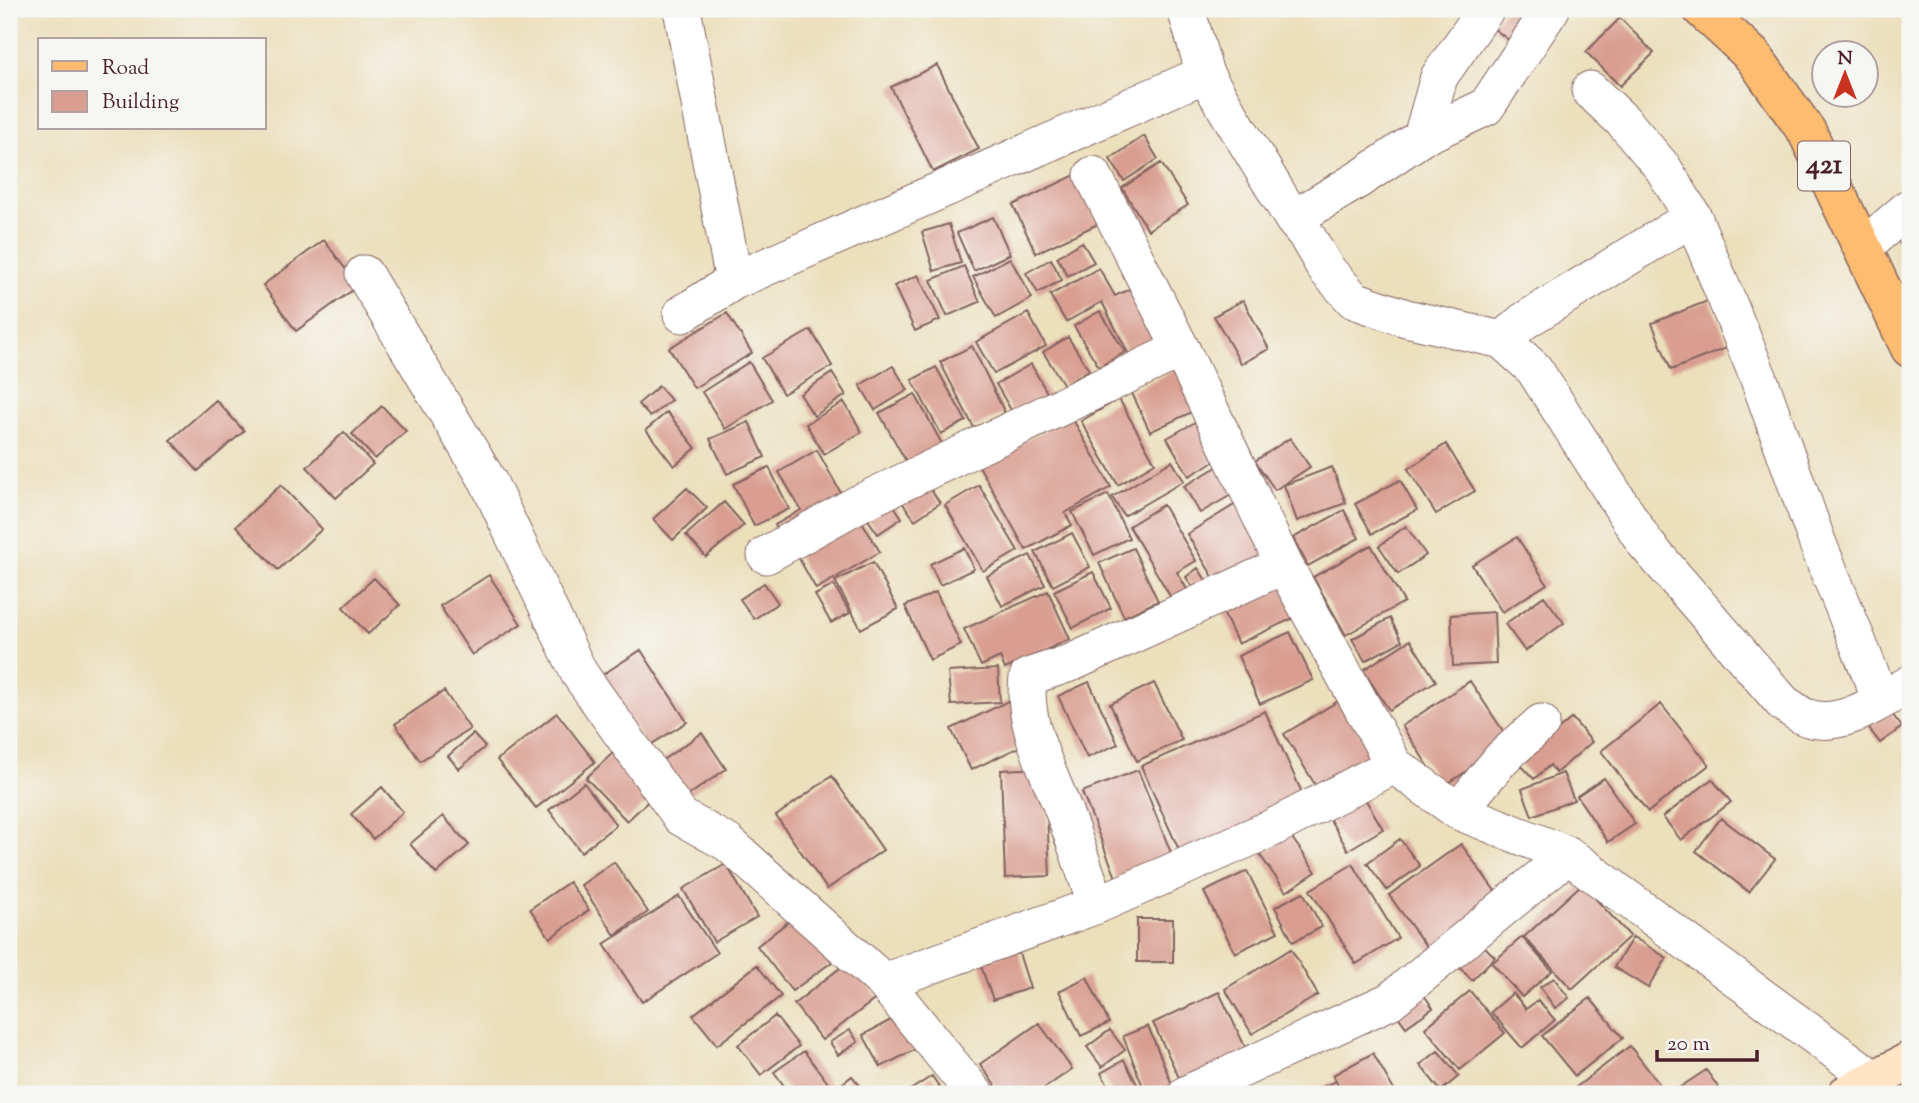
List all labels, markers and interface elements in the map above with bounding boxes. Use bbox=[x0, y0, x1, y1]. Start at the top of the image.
legend bbox=[38, 38, 266, 130]
north arrow bbox=[1811, 38, 1881, 108]
text: N bbox=[1837, 46, 1853, 73]
text: Road bbox=[102, 54, 149, 84]
text: Building bbox=[102, 88, 179, 118]
road number: 421 bbox=[1798, 142, 1850, 190]
scale bar bbox=[1657, 1019, 1756, 1063]
text: 20 m bbox=[1667, 1030, 1710, 1060]

